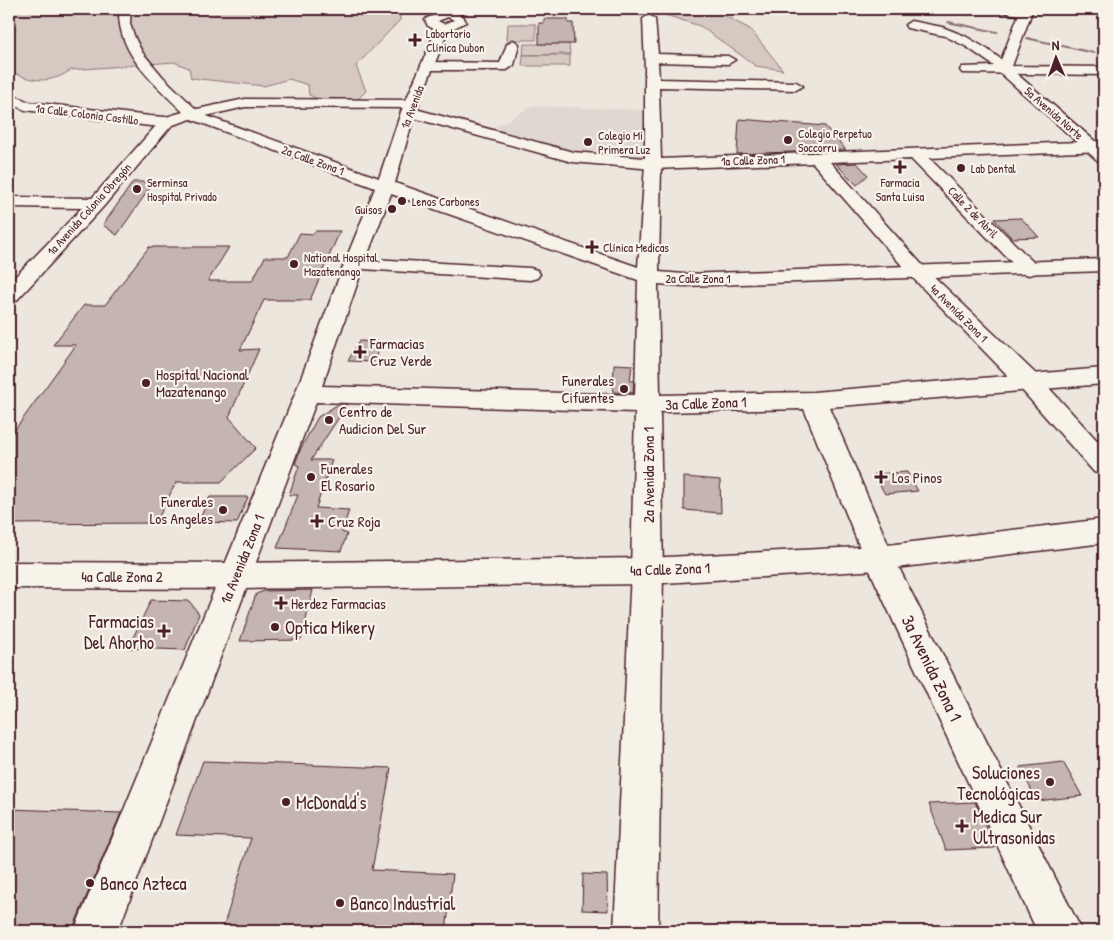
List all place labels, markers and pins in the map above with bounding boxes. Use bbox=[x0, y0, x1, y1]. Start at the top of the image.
place label: Labortorio Clínica Dubon bbox=[426, 25, 484, 56]
marker: Labortorio Clínica Dubon bbox=[408, 33, 422, 47]
place label: Colegio Perpetuo Soccorru bbox=[798, 125, 872, 156]
place label: Colegio Mi Primera Luz bbox=[598, 127, 651, 158]
marker: Colegio Perpetuo Soccorru bbox=[782, 134, 794, 146]
marker: Colegio Mi Primera Luz bbox=[582, 136, 594, 148]
place label: Lab Dental bbox=[971, 160, 1017, 177]
marker: Farmacia Santa Luisa bbox=[894, 161, 906, 173]
marker: Lab Dental bbox=[955, 162, 967, 174]
place label: Serminsa Hospital Privado bbox=[147, 174, 217, 205]
place label: Farmacia Santa Luisa bbox=[876, 174, 925, 205]
marker: Serminsa Hospital Privado bbox=[131, 183, 143, 195]
place label: Lenos Carbones bbox=[412, 193, 480, 210]
marker: Lenos Carbones bbox=[396, 195, 408, 207]
place label: Guisos bbox=[355, 201, 382, 218]
marker: Guisos bbox=[386, 203, 398, 215]
place label: Clínica Medicas bbox=[603, 239, 669, 256]
marker: Clínica Medicas bbox=[585, 240, 599, 254]
place label: National Hospital, Mazatenango bbox=[304, 249, 380, 280]
marker: National Hospital, Mazatenango bbox=[288, 258, 300, 270]
place label: Farmacias Cruz Verde bbox=[369, 333, 432, 371]
marker: Farmacias Cruz Verde bbox=[354, 346, 366, 358]
place label: Hospital Nacional Mazatenango bbox=[156, 364, 249, 402]
place label: Funerales Cifuentes bbox=[561, 370, 614, 408]
marker: Hospital Nacional Mazatenango bbox=[140, 377, 152, 389]
marker: Funerales Cifuentes bbox=[618, 383, 630, 395]
place label: Centro de Audicion Del Sur bbox=[339, 401, 426, 439]
marker: Centro de Audicion Del Sur bbox=[323, 414, 335, 426]
place label: Funerales El Rosario bbox=[320, 458, 375, 496]
place label: Los Pinos bbox=[892, 467, 942, 488]
marker: Los Pinos bbox=[874, 470, 888, 484]
marker: Funerales El Rosario bbox=[305, 471, 317, 483]
place label: Funerales Los Angeles bbox=[150, 491, 213, 529]
marker: Funerales Los Angeles bbox=[217, 504, 229, 516]
place label: Cruz Roja bbox=[328, 511, 380, 532]
marker: Cruz Roja bbox=[310, 514, 324, 528]
place label: Herdez Farmacias bbox=[291, 593, 386, 614]
marker: Herdez Farmacias bbox=[275, 597, 287, 609]
place label: Farmacias Del Ahorho bbox=[84, 609, 154, 655]
place label: Optica Mikery bbox=[285, 615, 375, 640]
marker: Optica Mikery bbox=[269, 621, 281, 633]
marker: Farmacias Del Ahorho bbox=[158, 625, 170, 637]
place label: Soluciones Tecnológicas bbox=[957, 760, 1040, 806]
marker: Soluciones Tecnológicas bbox=[1044, 776, 1056, 788]
place label: McDonald's bbox=[296, 790, 366, 815]
marker: McDonald's bbox=[280, 796, 292, 808]
place label: Medica Sur Ultrasonidas bbox=[973, 804, 1055, 850]
marker: Medica Sur Ultrasonidas bbox=[955, 819, 969, 833]
place label: Banco Azteca bbox=[100, 871, 187, 896]
marker: Banco Azteca bbox=[84, 877, 96, 889]
place label: Banco Industrial bbox=[350, 891, 455, 916]
marker: Banco Industrial bbox=[334, 897, 346, 909]

